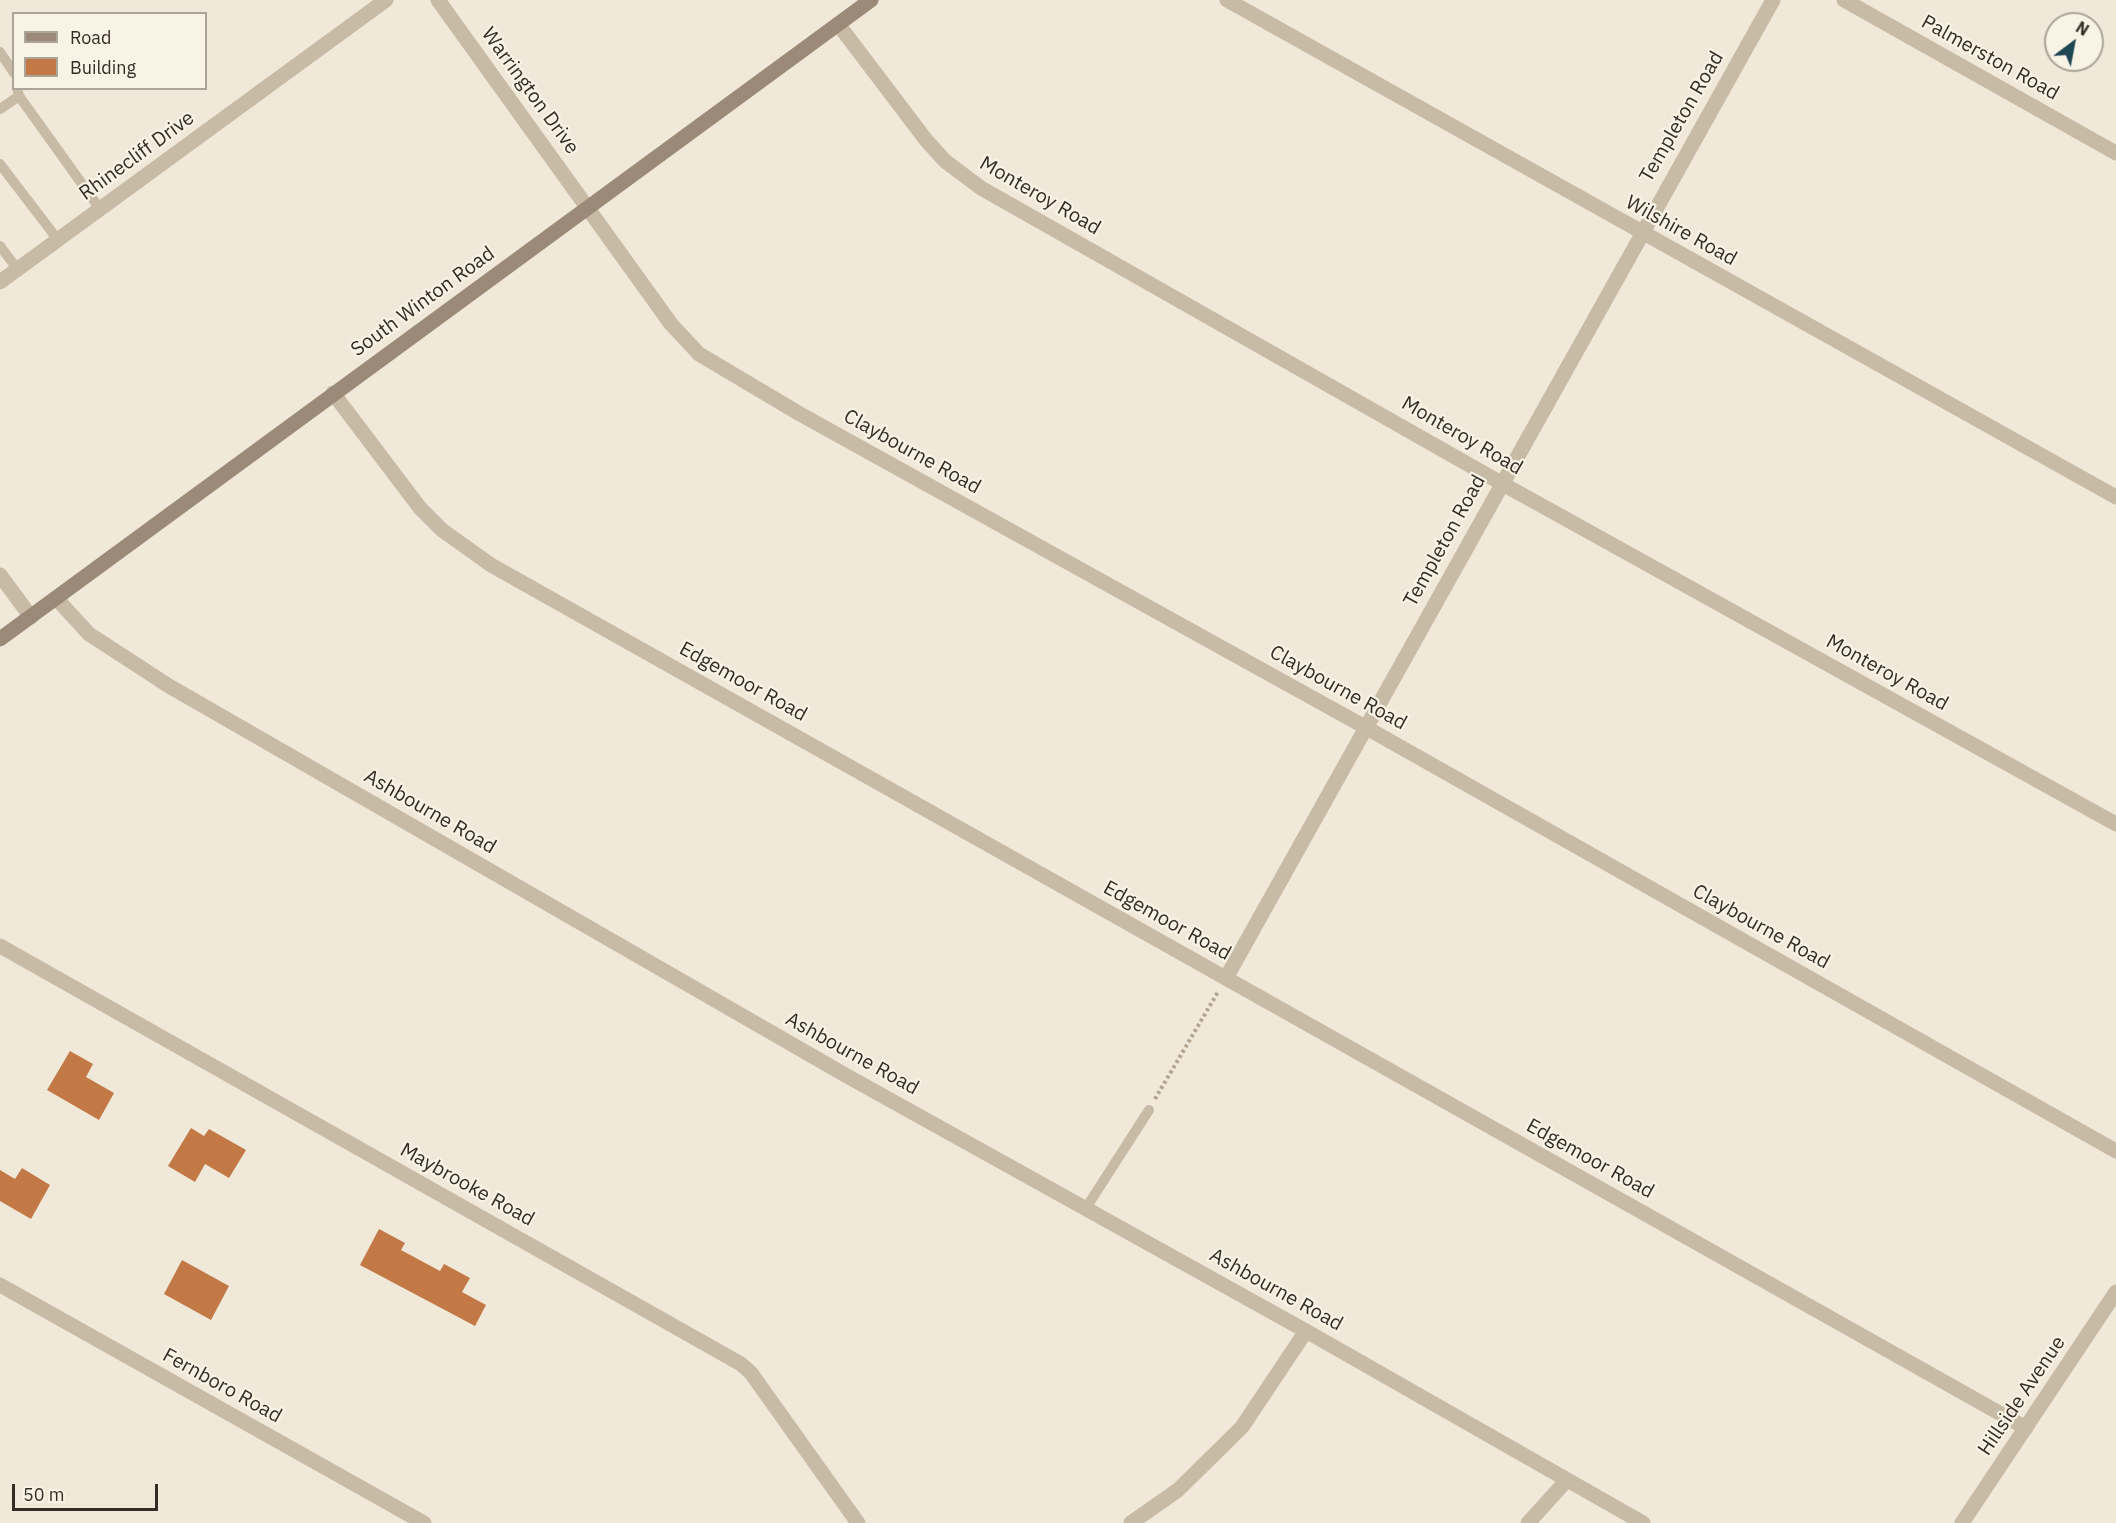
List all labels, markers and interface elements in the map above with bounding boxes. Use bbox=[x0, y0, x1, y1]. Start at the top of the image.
street label: Palmerston Road bbox=[1917, 10, 2063, 106]
legend bbox=[12, 12, 207, 90]
north arrow bbox=[2044, 12, 2104, 72]
text: N bbox=[2072, 17, 2093, 40]
street label: Warrington Drive bbox=[476, 23, 584, 159]
text: Road bbox=[70, 26, 111, 49]
street label: Templeton Road bbox=[1635, 47, 1729, 187]
text: Building bbox=[70, 56, 136, 79]
street label: Rhinecliff Drive bbox=[75, 106, 199, 206]
street label: Monteroy Road bbox=[975, 152, 1105, 240]
street label: Wilshire Road bbox=[1621, 191, 1741, 271]
street label: South Winton Road bbox=[347, 242, 499, 362]
street label: Monteroy Road bbox=[1397, 392, 1527, 480]
street label: Claybourne Road bbox=[839, 404, 985, 500]
street label: Templeton Road bbox=[1399, 471, 1491, 611]
street label: Monteroy Road bbox=[1822, 630, 1952, 716]
street label: Edgemoor Road bbox=[675, 637, 811, 727]
street label: Claybourne Road bbox=[1265, 640, 1411, 736]
street label: Ashbourne Road bbox=[360, 764, 500, 860]
street label: Edgemoor Road bbox=[1099, 876, 1235, 966]
street label: Claybourne Road bbox=[1688, 879, 1834, 975]
street label: Ashbourne Road bbox=[781, 1008, 923, 1100]
street label: Edgemoor Road bbox=[1522, 1114, 1658, 1204]
street label: Maybrooke Road bbox=[396, 1138, 538, 1232]
street label: Ashbourne Road bbox=[1205, 1244, 1347, 1336]
street label: Hillside Avenue bbox=[1973, 1332, 2071, 1460]
street label: Fernboro Road bbox=[158, 1343, 286, 1429]
scale bar bbox=[15, 1472, 160, 1510]
text: 50 m bbox=[23, 1483, 65, 1506]

